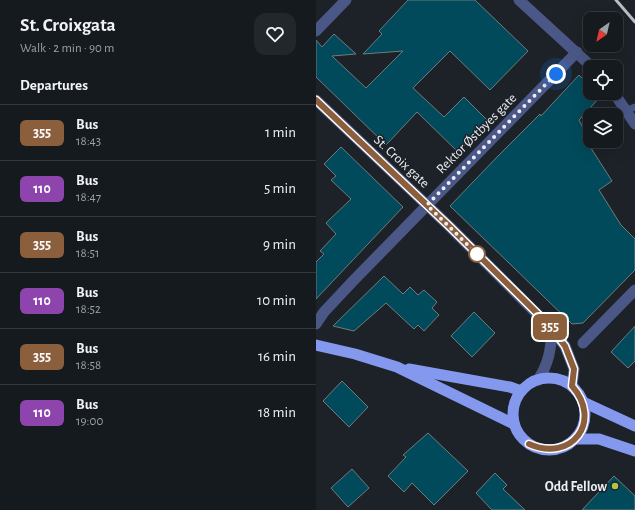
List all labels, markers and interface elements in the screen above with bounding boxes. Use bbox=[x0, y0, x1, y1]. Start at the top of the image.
north arrow bbox=[583, 12, 623, 52]
map controls bbox=[583, 12, 623, 148]
button: heart bbox=[254, 13, 296, 55]
text: St. Croixgata bbox=[20, 16, 116, 35]
text: Walk · 2 min · 90 m bbox=[20, 42, 114, 55]
button: locate bbox=[583, 60, 623, 100]
your location bbox=[546, 64, 566, 84]
text: Departures bbox=[20, 78, 88, 93]
street label: Rektor Østbyes gate bbox=[433, 90, 519, 176]
button: layers bbox=[583, 108, 623, 148]
text: Bus bbox=[76, 117, 98, 132]
text: 1 min bbox=[265, 125, 296, 140]
text: 355 bbox=[33, 126, 51, 140]
street label: St. Croix gate bbox=[371, 133, 432, 191]
text: 18:43 bbox=[76, 135, 101, 148]
text: Bus bbox=[76, 173, 98, 188]
text: 5 min bbox=[264, 181, 296, 196]
text: 110 bbox=[33, 182, 51, 196]
text: 18:47 bbox=[76, 191, 101, 204]
text: Bus bbox=[76, 229, 98, 244]
text: 9 min bbox=[263, 237, 296, 252]
text: 355 bbox=[33, 238, 51, 252]
unlabelled marker bbox=[468, 245, 486, 263]
text: 18:51 bbox=[76, 247, 100, 260]
text: Bus bbox=[76, 285, 98, 300]
text: 10 min bbox=[257, 293, 296, 308]
text: 110 bbox=[33, 294, 51, 308]
text: 18:52 bbox=[76, 303, 101, 316]
line badge: 355 bbox=[527, 314, 573, 340]
text: 355 bbox=[541, 320, 559, 334]
text: Bus bbox=[76, 341, 98, 356]
text: 16 min bbox=[258, 349, 296, 364]
text: 355 bbox=[33, 350, 51, 364]
text: 18:58 bbox=[76, 359, 101, 372]
text: Bus bbox=[76, 397, 98, 412]
text: 18 min bbox=[258, 405, 296, 420]
text: 110 bbox=[33, 406, 51, 420]
text: 19:00 bbox=[76, 415, 103, 428]
place label: Odd Fellow bbox=[545, 480, 607, 494]
marker: Odd Fellow bbox=[610, 481, 620, 491]

